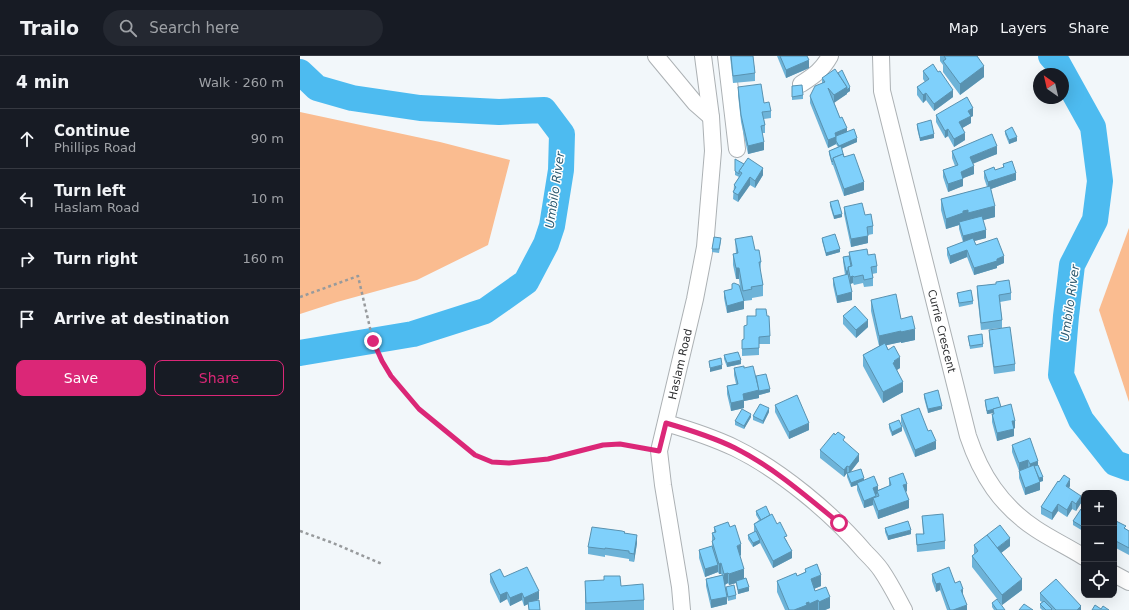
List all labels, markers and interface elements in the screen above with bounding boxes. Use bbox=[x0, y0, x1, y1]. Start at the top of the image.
search box bbox=[103, 10, 383, 46]
text: Trailo bbox=[20, 17, 79, 39]
icon: search bbox=[117, 17, 139, 39]
text: Search here bbox=[149, 19, 239, 37]
text: Map bbox=[949, 20, 978, 36]
text: Layers bbox=[1000, 20, 1047, 36]
text: Share bbox=[1069, 20, 1109, 36]
north arrow bbox=[1033, 68, 1069, 104]
text: 4 min bbox=[16, 72, 69, 92]
text: Walk · 260 m bbox=[199, 75, 284, 90]
text: Continue bbox=[54, 122, 130, 140]
icon: ahead bbox=[16, 128, 38, 150]
text: 90 m bbox=[251, 131, 284, 146]
text: Phillips Road bbox=[54, 140, 136, 155]
water label: Umbilo River bbox=[543, 150, 567, 229]
text: Turn left bbox=[54, 182, 126, 200]
icon: left bbox=[16, 188, 38, 210]
text: 10 m bbox=[251, 191, 284, 206]
text: Haslam Road bbox=[54, 200, 140, 215]
icon: right bbox=[16, 248, 38, 270]
text: Turn right bbox=[54, 250, 138, 268]
text: 160 m bbox=[242, 251, 284, 266]
water label: Umbilo River bbox=[1058, 263, 1082, 342]
street label: Currie Crescent bbox=[925, 288, 958, 375]
icon: arrive bbox=[16, 308, 38, 330]
text: Arrive at destination bbox=[54, 310, 229, 328]
street label: Haslam Road bbox=[666, 327, 695, 401]
route end bbox=[364, 332, 382, 350]
button: Save bbox=[16, 360, 146, 396]
button: Share bbox=[154, 360, 284, 396]
map controls bbox=[1081, 490, 1117, 598]
button: + bbox=[1081, 490, 1117, 526]
route start bbox=[830, 514, 848, 532]
button: − bbox=[1081, 526, 1117, 562]
button: locate bbox=[1081, 562, 1117, 598]

